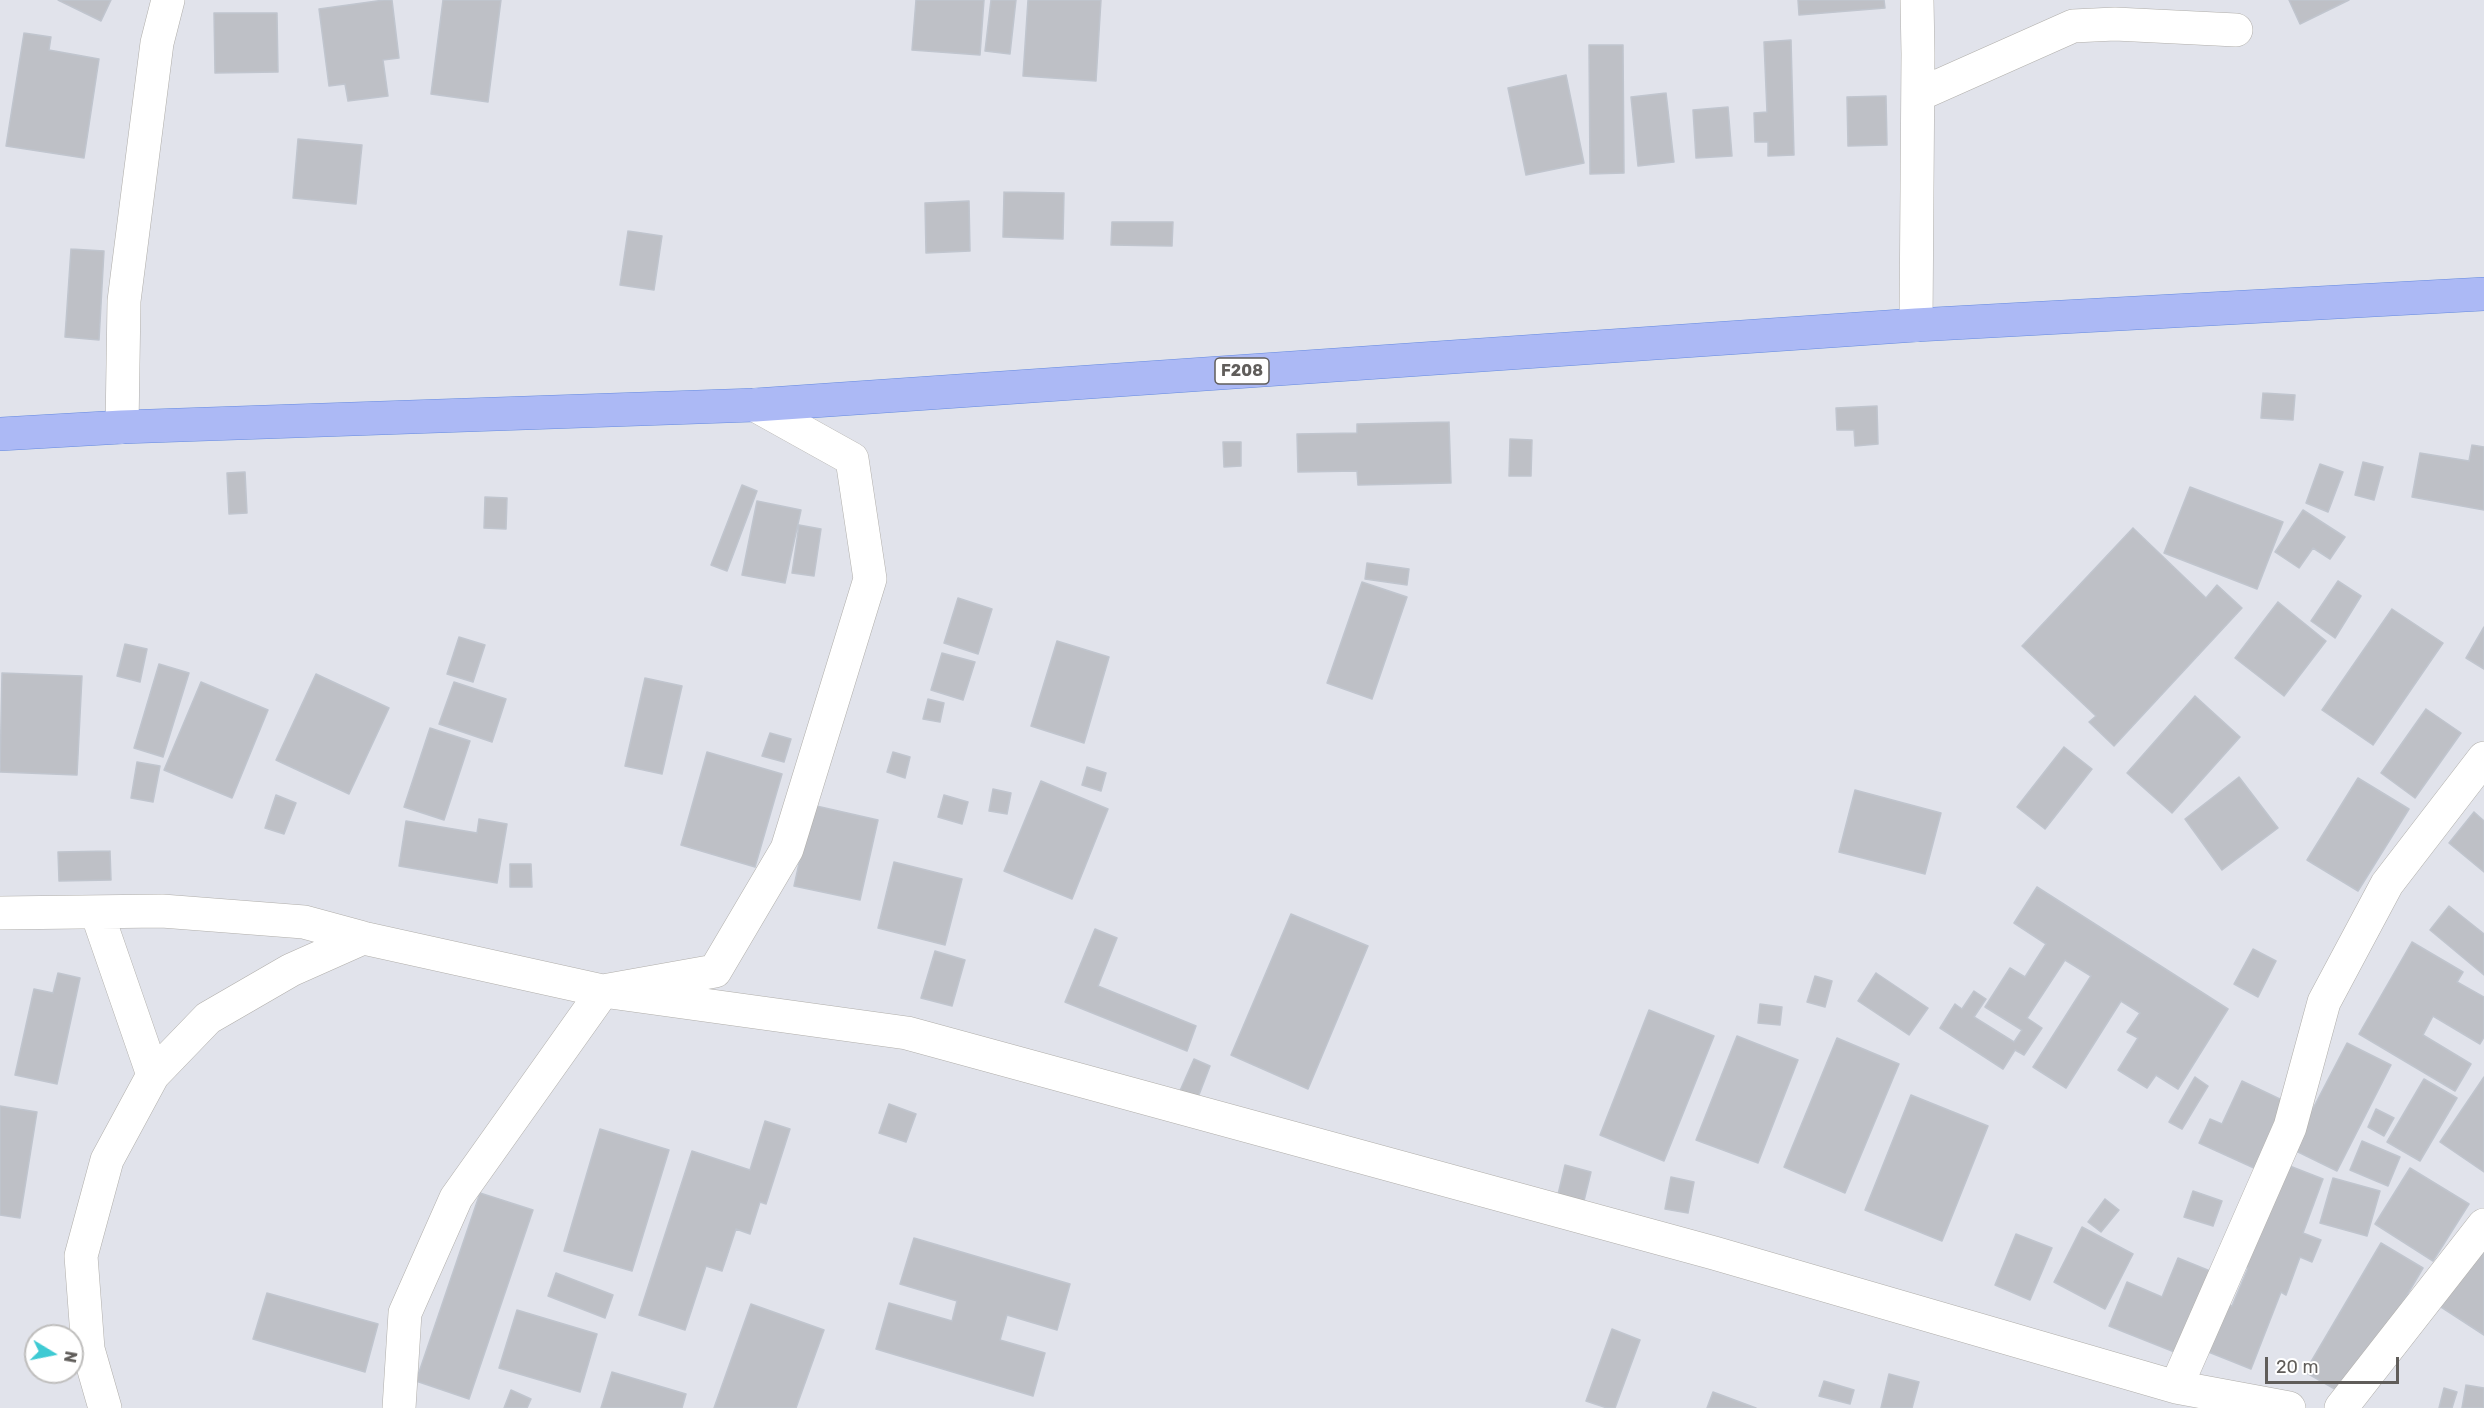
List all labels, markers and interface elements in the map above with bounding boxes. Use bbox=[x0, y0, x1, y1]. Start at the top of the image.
road number: F208 bbox=[1215, 358, 1269, 384]
north arrow bbox=[24, 1324, 84, 1384]
scale bar bbox=[2268, 1345, 2402, 1383]
text: N bbox=[60, 1350, 81, 1364]
text: 20 m bbox=[2276, 1356, 2318, 1378]

